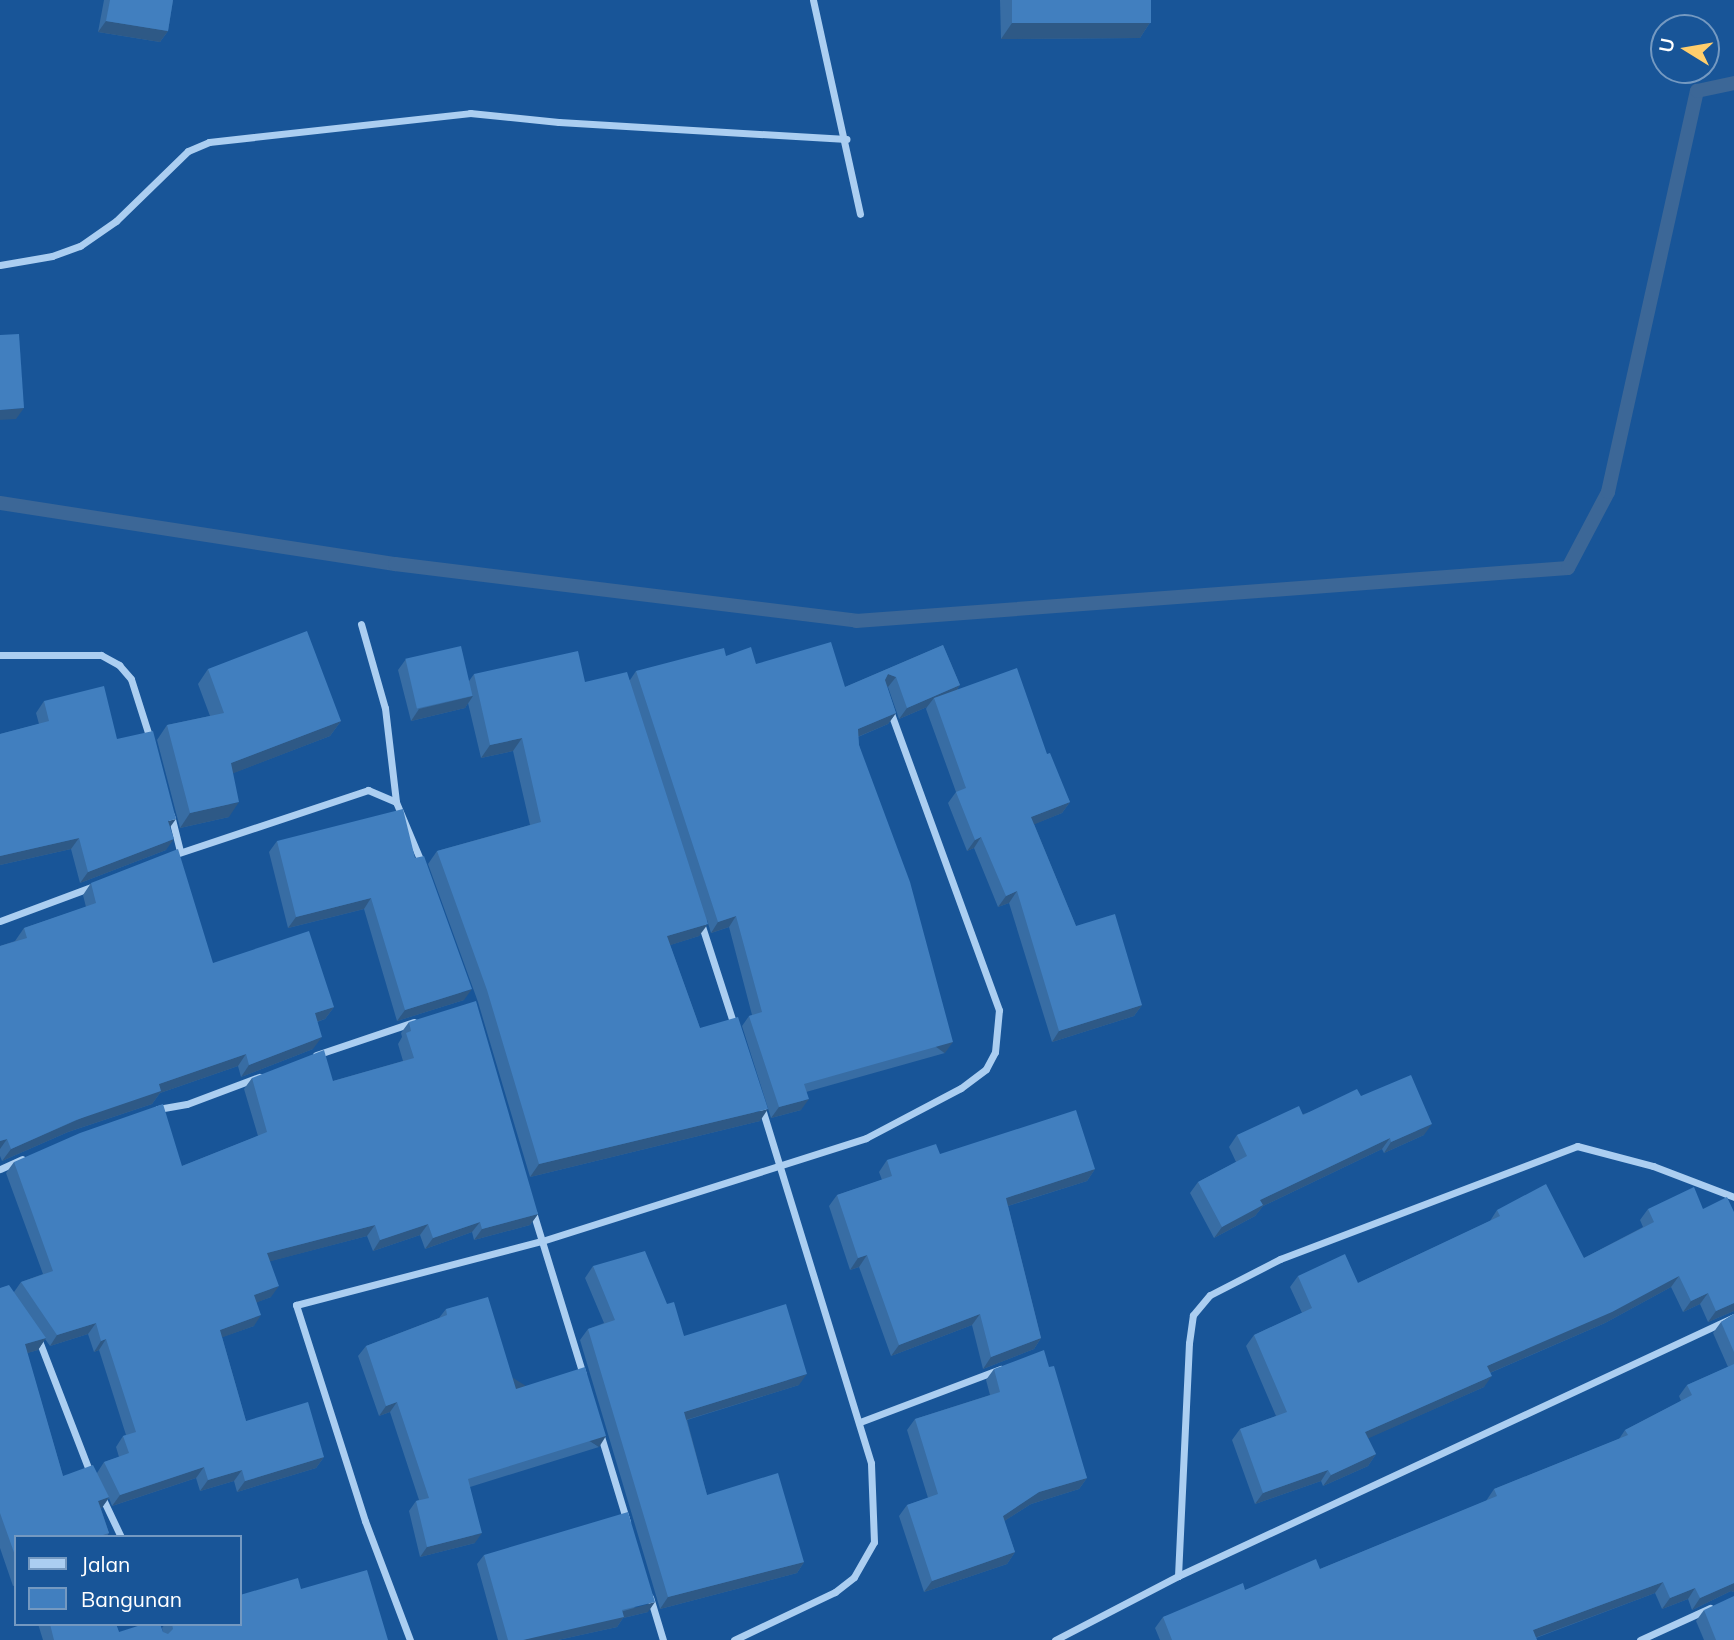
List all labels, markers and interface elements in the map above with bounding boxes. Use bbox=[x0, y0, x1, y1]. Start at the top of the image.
north arrow bbox=[1650, 14, 1720, 84]
text: U bbox=[1653, 36, 1679, 55]
legend bbox=[14, 1535, 242, 1626]
text: Jalan bbox=[81, 1551, 130, 1577]
text: Bangunan bbox=[81, 1586, 182, 1612]

